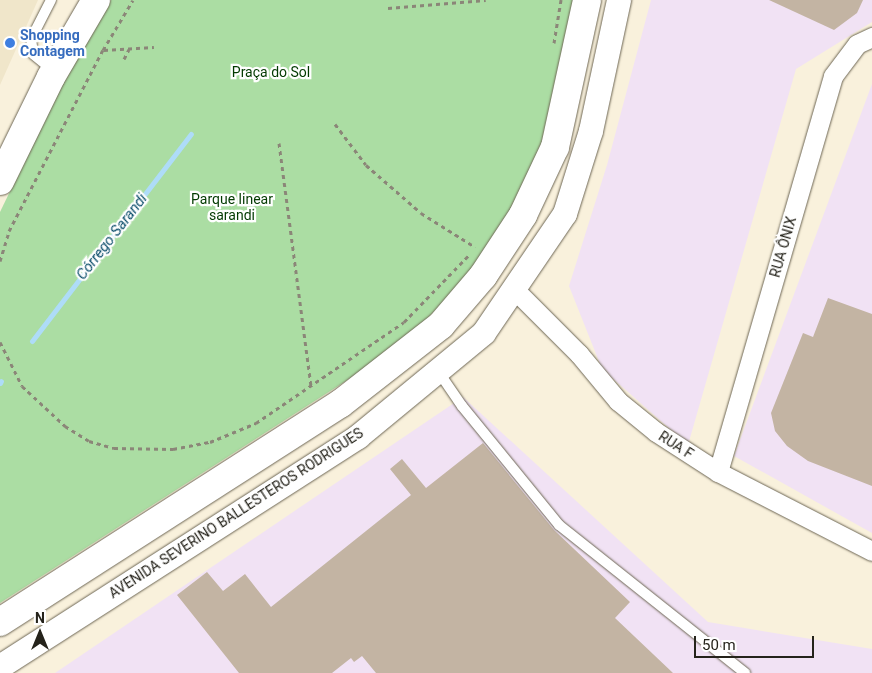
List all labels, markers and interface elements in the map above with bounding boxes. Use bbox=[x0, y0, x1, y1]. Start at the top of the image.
place label: Shopping Contagem bbox=[20, 27, 85, 59]
marker: Shopping Contagem bbox=[4, 37, 16, 49]
park label: Praça do Sol bbox=[232, 64, 310, 80]
water label: Córrego Sarandi bbox=[73, 190, 151, 284]
park label: Parque linear sarandi bbox=[191, 191, 273, 223]
street label: RUA ÔNIX bbox=[766, 215, 800, 279]
street label: AVENIDA SEVERINO BALLESTEROS RODRIGUES bbox=[106, 424, 366, 602]
street label: RUA F bbox=[656, 428, 696, 462]
north arrow bbox=[15, 608, 65, 658]
text: N bbox=[35, 610, 45, 626]
scale bar bbox=[697, 626, 817, 658]
text: 50 m bbox=[702, 636, 736, 654]

